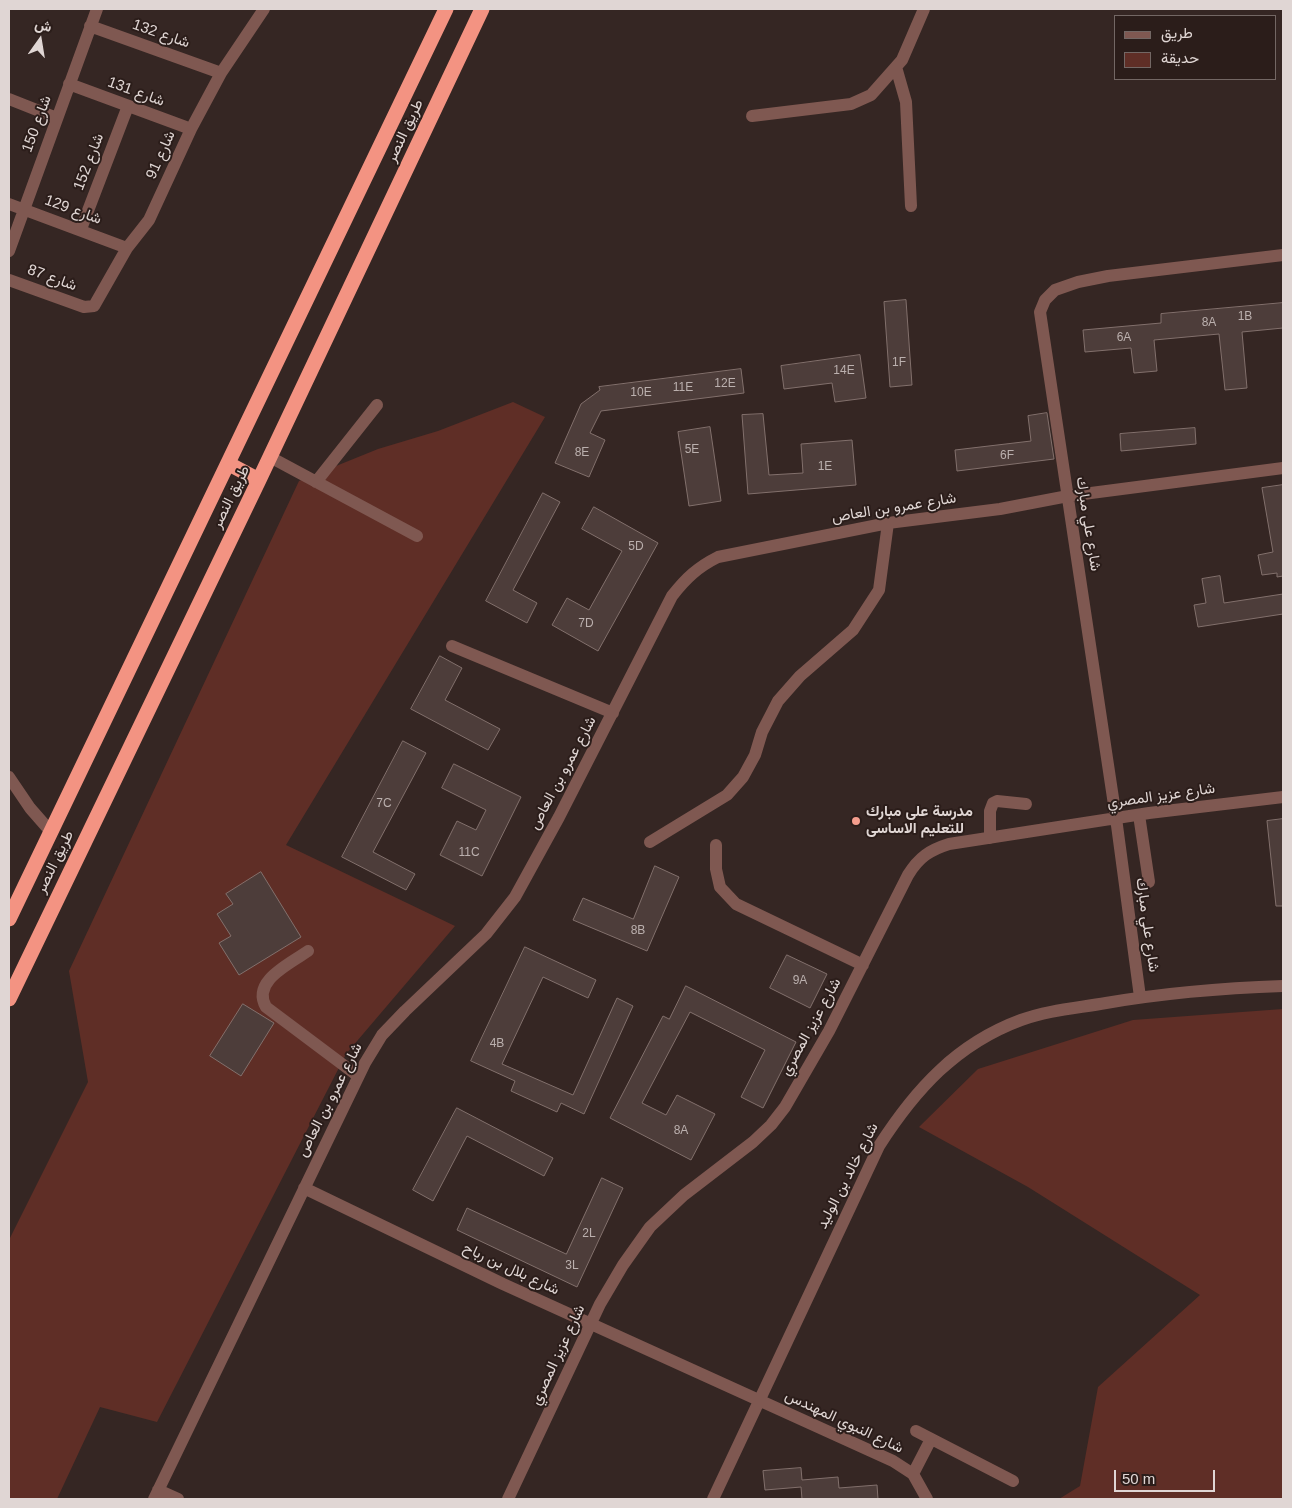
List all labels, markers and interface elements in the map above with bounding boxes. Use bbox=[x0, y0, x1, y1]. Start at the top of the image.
north arrow bbox=[15, 15, 65, 65]
legend bbox=[1114, 15, 1277, 80]
text: ش bbox=[33, 16, 53, 35]
street label: شارع 132 bbox=[130, 16, 192, 52]
text: طريق bbox=[1161, 24, 1193, 41]
text: حديقة bbox=[1161, 49, 1199, 66]
street label: شارع 131 bbox=[105, 73, 167, 111]
street label: شارع 150 bbox=[18, 93, 56, 155]
street label: طريق النصر bbox=[383, 97, 427, 165]
street label: شارع 91 bbox=[142, 128, 180, 182]
street label: شارع 152 bbox=[70, 131, 108, 193]
street label: شارع 129 bbox=[42, 191, 104, 229]
street label: شارع 87 bbox=[25, 261, 79, 295]
house number: 1B bbox=[1238, 310, 1252, 324]
house number: 8A bbox=[1202, 316, 1216, 330]
house number: 6A bbox=[1117, 331, 1131, 345]
house number: 1F bbox=[892, 356, 906, 370]
house number: 14E bbox=[833, 364, 855, 378]
house number: 12E bbox=[714, 377, 736, 391]
house number: 11E bbox=[673, 381, 693, 395]
house number: 10E bbox=[630, 386, 652, 400]
house number: 5E bbox=[685, 443, 699, 457]
house number: 8E bbox=[575, 446, 589, 460]
house number: 6F bbox=[1000, 449, 1014, 463]
house number: 1E bbox=[818, 460, 832, 474]
street label: طريق النصر bbox=[208, 463, 254, 531]
street label: شارع علي مبارك bbox=[1072, 476, 1104, 572]
street label: شارع عمرو بن العاص bbox=[831, 489, 957, 527]
house number: 5D bbox=[628, 540, 644, 554]
house number: 7D bbox=[578, 617, 594, 631]
street label: شارع عمرو بن العاص bbox=[526, 713, 600, 833]
street label: شارع عزيز المصري bbox=[1106, 780, 1216, 812]
house number: 7C bbox=[376, 797, 392, 811]
place label: مدرسة على مبارك للتعليم الاساسى bbox=[866, 803, 973, 838]
marker: مدرسة على مبارك للتعليم الاساسى bbox=[850, 815, 862, 827]
street label: طريق النصر bbox=[32, 828, 78, 896]
house number: 11C bbox=[458, 846, 480, 860]
street label: شارع علي مبارك bbox=[1131, 877, 1163, 973]
house number: 8B bbox=[631, 924, 645, 938]
house number: 9A bbox=[793, 974, 807, 988]
street label: شارع عزيز المصري bbox=[777, 975, 845, 1079]
house number: 4B bbox=[490, 1037, 504, 1051]
street label: شارع عمرو بن العاص bbox=[293, 1040, 367, 1160]
street label: شارع خالد بن الوليد bbox=[814, 1120, 882, 1232]
house number: 8A bbox=[674, 1124, 688, 1138]
house number: 2L bbox=[582, 1227, 596, 1241]
street label: شارع بلال بن رباح bbox=[460, 1239, 562, 1299]
house number: 3L bbox=[565, 1259, 579, 1273]
street label: شارع عزيز المصري bbox=[527, 1302, 589, 1408]
street label: شارع النبوي المهندس bbox=[782, 1387, 906, 1457]
scale bar bbox=[1117, 1460, 1218, 1492]
text: 50 m bbox=[1122, 1470, 1155, 1487]

